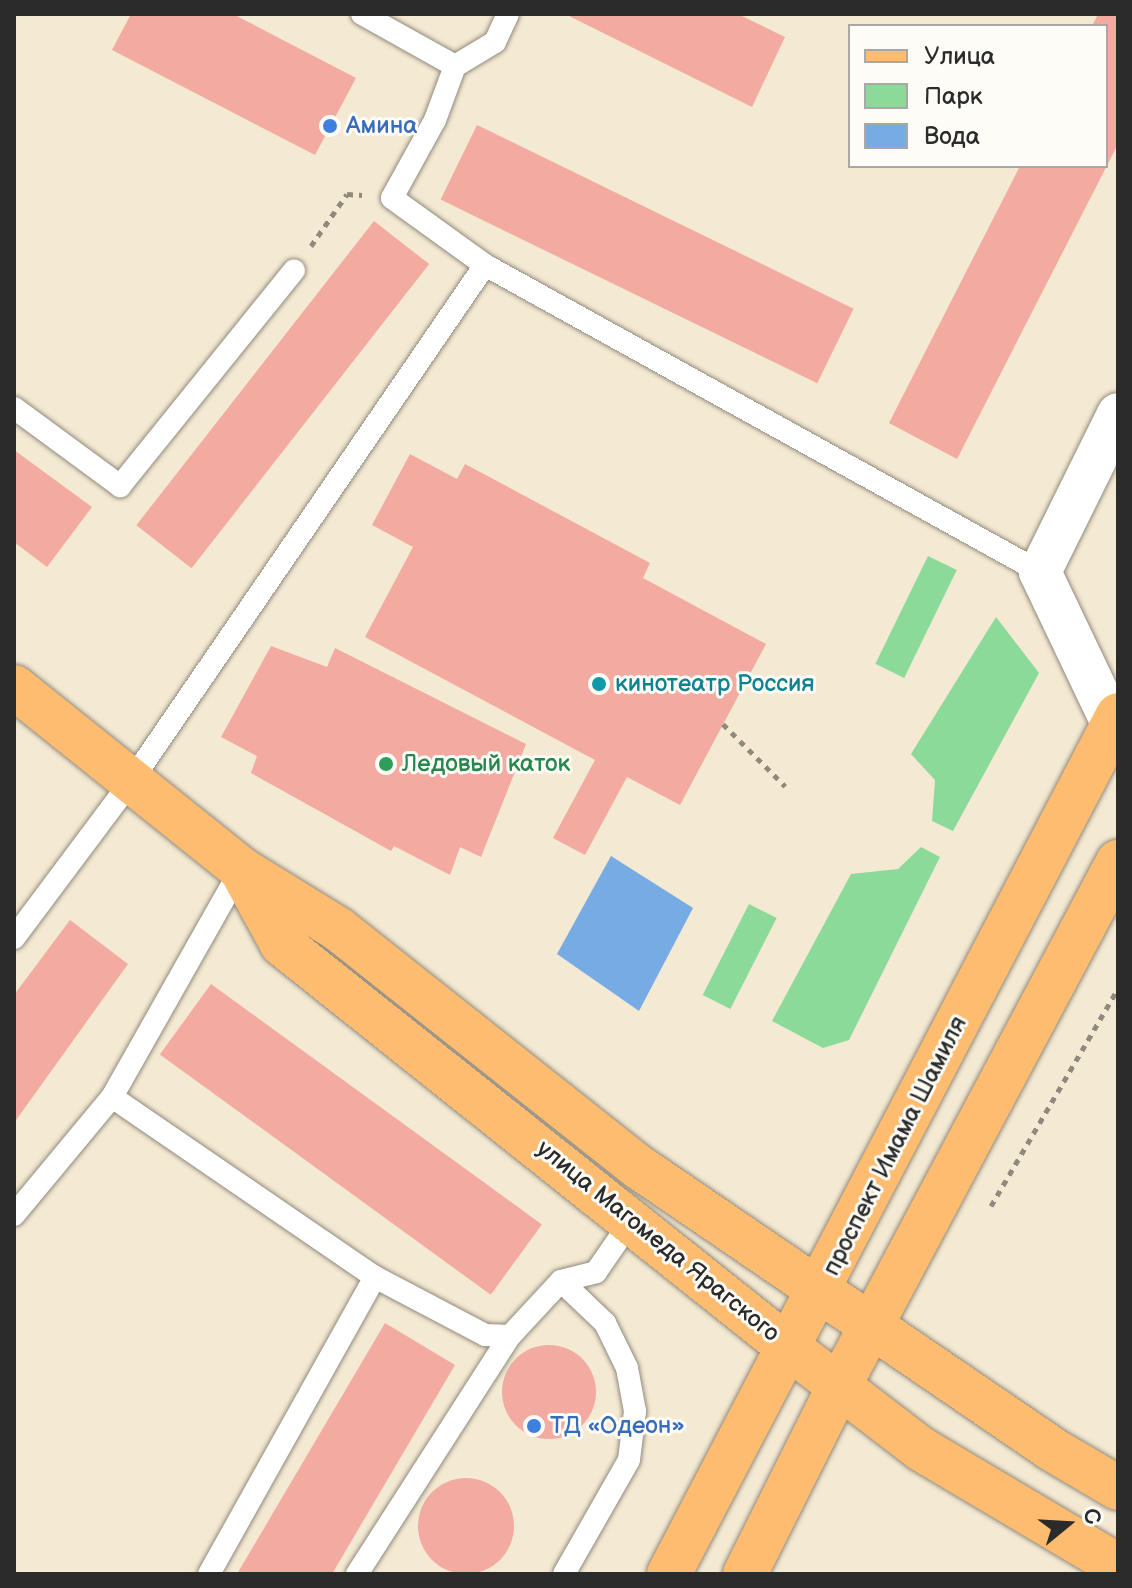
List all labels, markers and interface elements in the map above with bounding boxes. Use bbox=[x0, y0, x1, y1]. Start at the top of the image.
legend bbox=[848, 24, 1108, 168]
text: Улица bbox=[924, 42, 995, 71]
text: Парк bbox=[924, 82, 982, 111]
place label: Амина bbox=[346, 112, 418, 140]
marker: Амина bbox=[321, 117, 339, 135]
text: Вода bbox=[924, 122, 980, 151]
place label: кинотеатр Россия bbox=[615, 670, 815, 698]
marker: кинотеатр Россия bbox=[590, 675, 608, 693]
place label: Ледовый каток bbox=[402, 750, 570, 778]
marker: Ледовый каток bbox=[377, 755, 395, 773]
street label: проспект Имама Шамиля bbox=[817, 1011, 973, 1281]
street label: улица Магомеда Ярагского bbox=[531, 1134, 785, 1348]
place label: ТД «Одеон» bbox=[550, 1412, 685, 1440]
marker: ТД «Одеон» bbox=[525, 1417, 543, 1435]
north arrow bbox=[1028, 1484, 1108, 1564]
text: С bbox=[1076, 1505, 1107, 1528]

